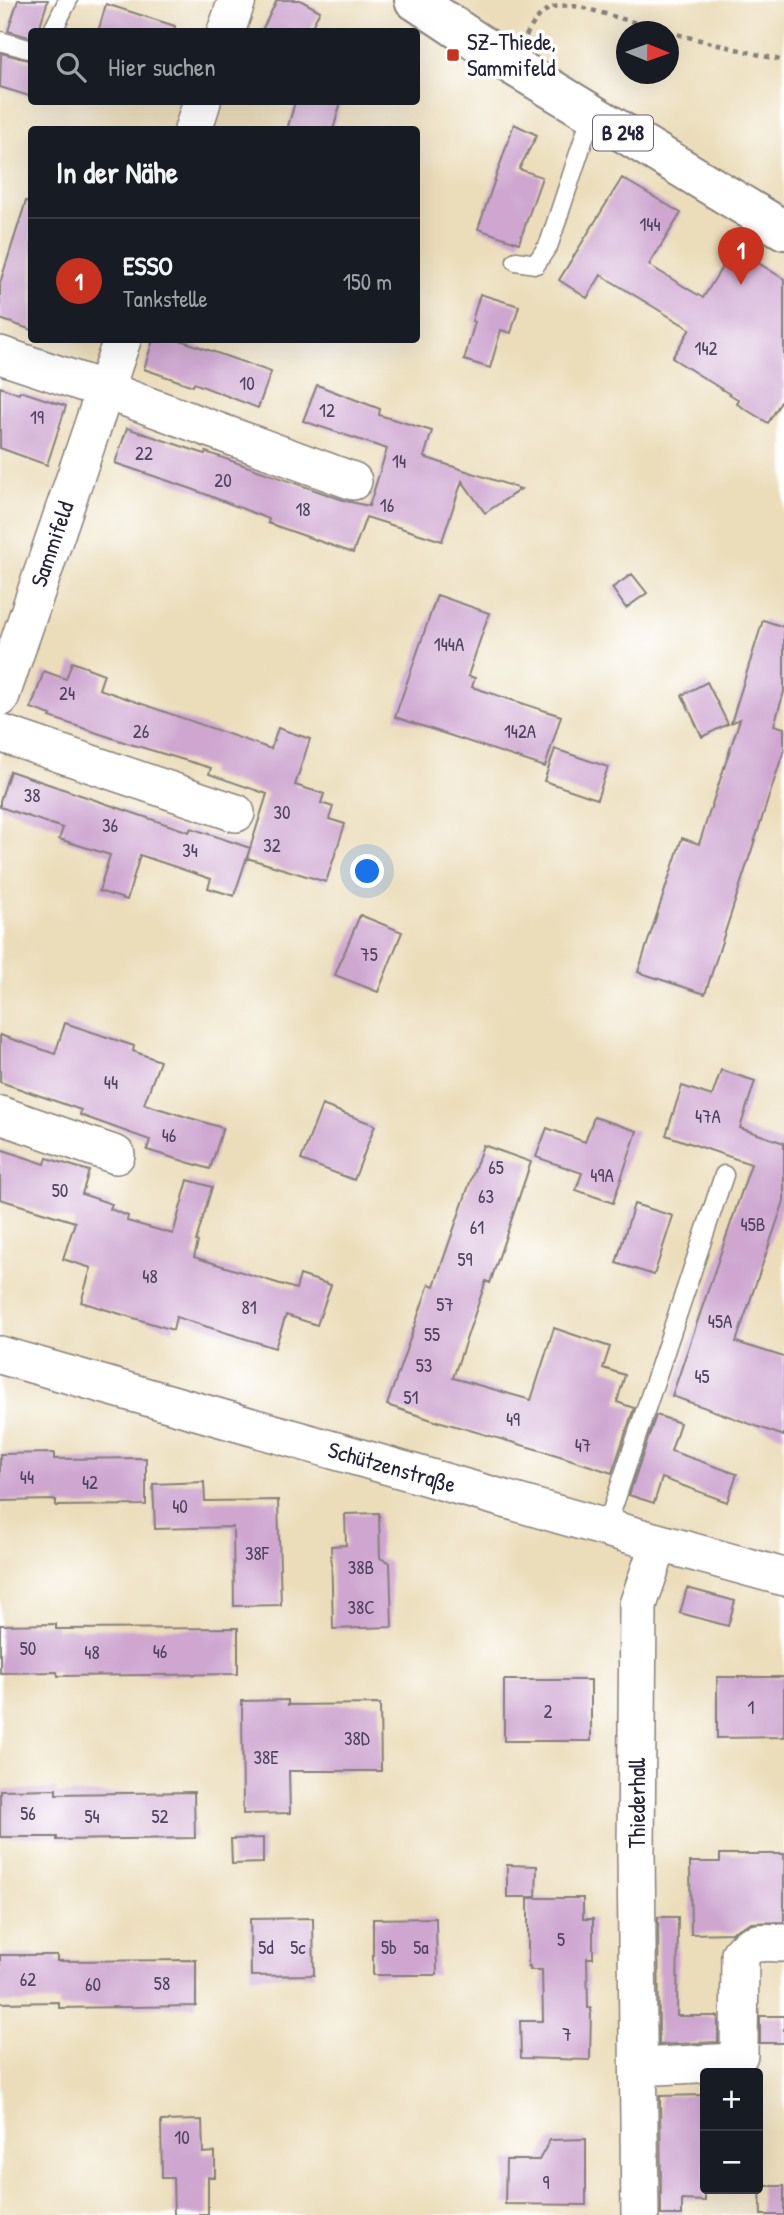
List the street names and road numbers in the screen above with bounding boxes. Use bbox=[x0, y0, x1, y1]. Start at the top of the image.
road number: B 248 bbox=[593, 116, 653, 150]
street label: Sammifeld bbox=[22, 497, 81, 591]
street label: Schützenstraße bbox=[325, 1433, 460, 1500]
street label: Thiederhall bbox=[621, 1757, 652, 1848]

